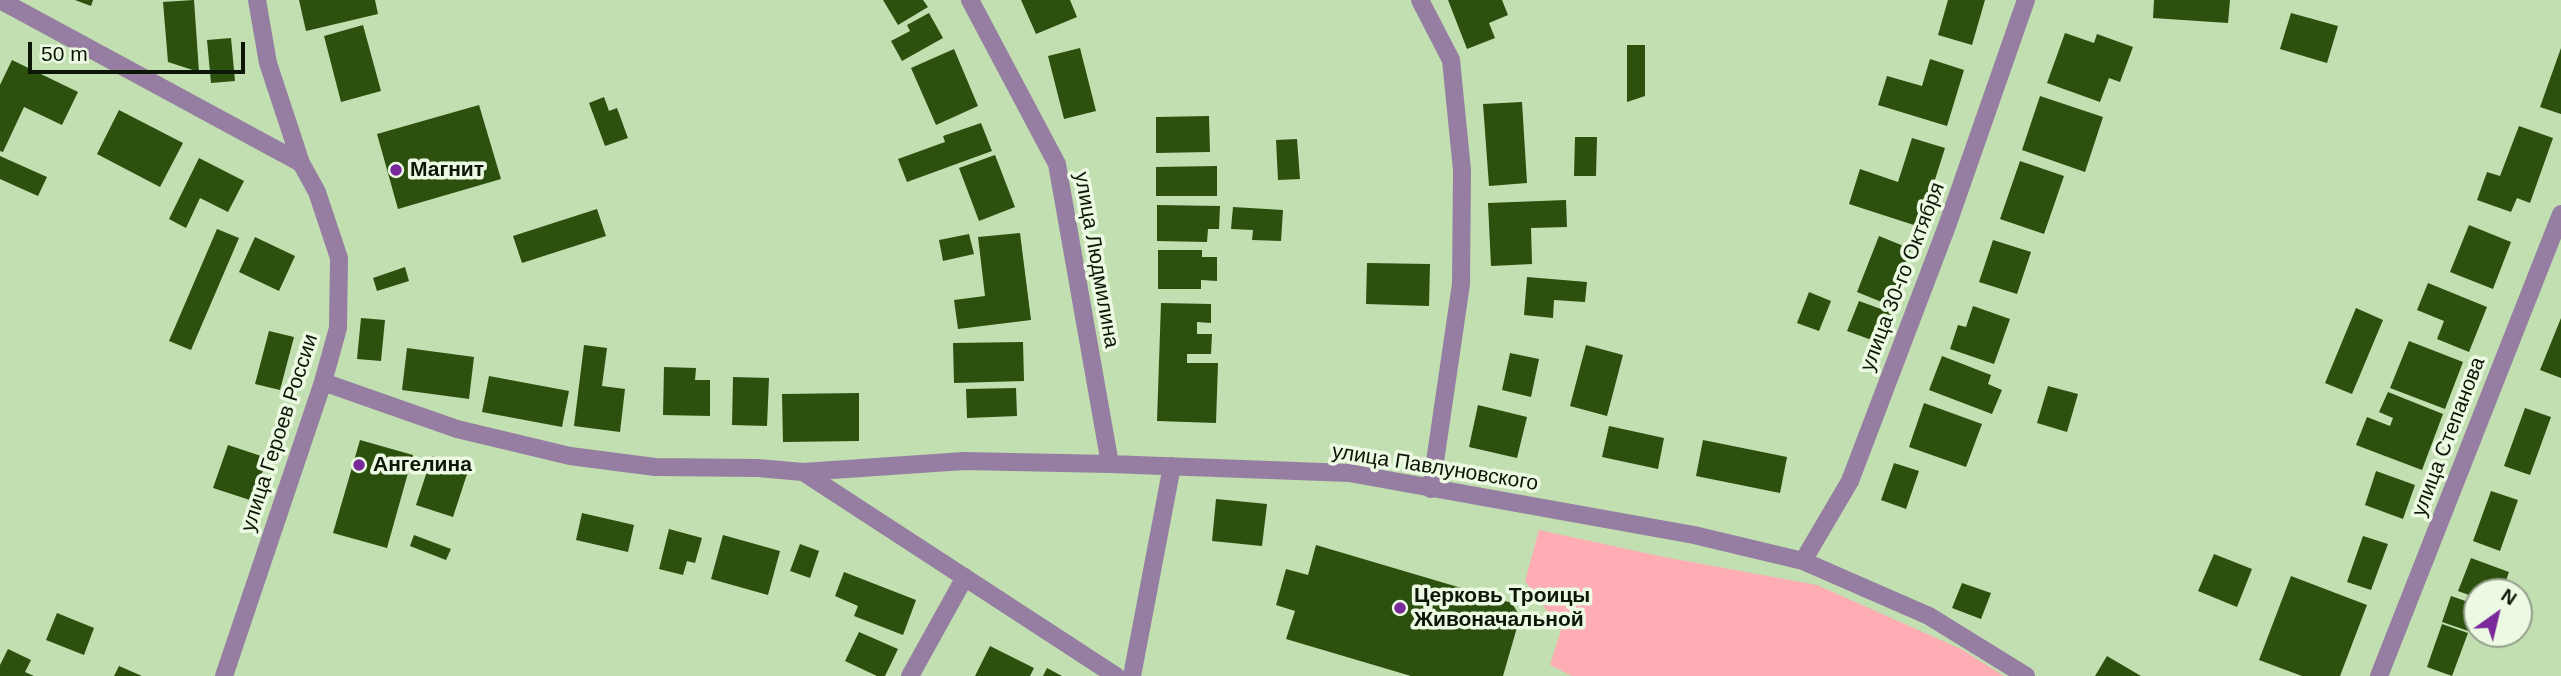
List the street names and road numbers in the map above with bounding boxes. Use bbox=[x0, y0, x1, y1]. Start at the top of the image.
street label: улица Людмилина bbox=[1068, 170, 1124, 350]
street label: улица 30-го Октября bbox=[1855, 179, 1951, 375]
street label: улица Героев России bbox=[236, 331, 324, 535]
street label: улица Степанова bbox=[2407, 354, 2491, 520]
street label: улица Павлуновского bbox=[1330, 439, 1540, 497]

